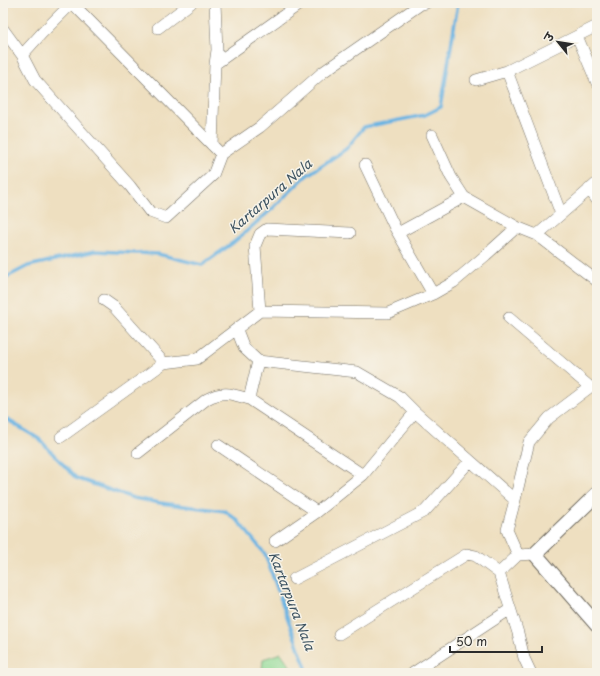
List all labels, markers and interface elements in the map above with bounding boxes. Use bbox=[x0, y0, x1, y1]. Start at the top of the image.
north arrow bbox=[538, 22, 578, 62]
text: उ bbox=[539, 28, 559, 45]
water label: Kartarpura Nala bbox=[224, 154, 316, 237]
water label: Kartarpura Nala bbox=[265, 549, 320, 654]
scale bar bbox=[450, 628, 542, 654]
text: 50 m bbox=[456, 632, 487, 650]

